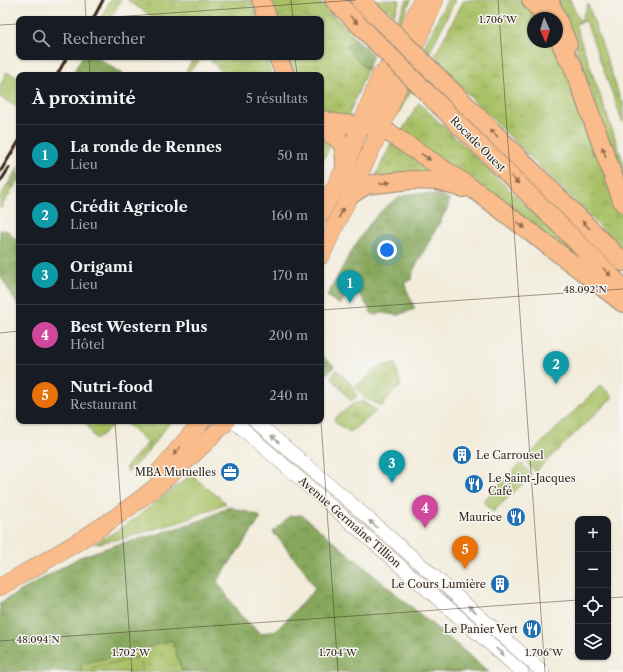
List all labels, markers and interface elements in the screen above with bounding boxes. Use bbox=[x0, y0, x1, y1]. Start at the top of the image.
north arrow bbox=[527, 12, 563, 48]
text: 1.706°W bbox=[479, 13, 518, 26]
one-way arrow bbox=[349, 15, 359, 25]
search box bbox=[16, 16, 324, 60]
icon: search bbox=[30, 27, 52, 49]
text: Rechercher bbox=[62, 29, 145, 48]
text: À proximité bbox=[32, 88, 136, 108]
text: 5 résultats bbox=[246, 90, 308, 106]
street label: Rocade Ouest bbox=[447, 113, 509, 175]
one-way arrow bbox=[489, 128, 498, 138]
text: La ronde de Rennes bbox=[70, 137, 222, 156]
one-way arrow bbox=[601, 145, 607, 157]
text: 1 bbox=[42, 147, 48, 163]
text: 50 m bbox=[277, 147, 308, 163]
one-way arrow bbox=[420, 153, 431, 161]
text: Lieu bbox=[70, 156, 98, 172]
one-way arrow bbox=[510, 175, 520, 185]
one-way arrow bbox=[379, 180, 391, 186]
text: Crédit Agricole bbox=[70, 197, 188, 216]
text: 2 bbox=[41, 207, 49, 223]
text: 160 m bbox=[271, 207, 308, 223]
one-way arrow bbox=[338, 207, 344, 219]
text: Lieu bbox=[70, 216, 98, 232]
one-way arrow bbox=[581, 220, 590, 230]
one-way arrow bbox=[516, 221, 527, 229]
your location bbox=[377, 240, 397, 260]
text: Origami bbox=[70, 257, 133, 276]
text: 3 bbox=[41, 267, 49, 283]
text: 170 m bbox=[272, 267, 308, 283]
one-way arrow bbox=[602, 267, 612, 277]
pin: 1 bbox=[337, 270, 363, 303]
text: Lieu bbox=[70, 276, 98, 292]
text: 48.092°N bbox=[563, 283, 607, 296]
text: Best Western Plus bbox=[70, 317, 208, 336]
text: 4 bbox=[41, 327, 49, 343]
text: 200 m bbox=[268, 327, 308, 343]
text: Hôtel bbox=[70, 336, 105, 352]
pin: 2 bbox=[543, 351, 569, 384]
text: Nutri-food bbox=[70, 377, 153, 396]
text: 5 bbox=[41, 387, 49, 403]
text: 240 m bbox=[269, 387, 308, 403]
text: Restaurant bbox=[70, 396, 137, 412]
one-way arrow bbox=[270, 434, 281, 443]
building icon: Le Carrousel bbox=[451, 444, 473, 466]
one-way arrow bbox=[173, 446, 182, 456]
place label: Le Carrousel bbox=[476, 448, 544, 462]
pin: 3 bbox=[379, 450, 405, 483]
office icon: MBA Mutuelles bbox=[219, 461, 241, 483]
place label: MBA Mutuelles bbox=[135, 465, 216, 479]
place label: Le Saint-Jacques Café bbox=[488, 471, 576, 498]
street label: Avenue Germaine Tillion bbox=[295, 473, 404, 571]
restaurant icon: Le Saint-Jacques Café bbox=[463, 473, 485, 495]
pin: 4 bbox=[412, 495, 438, 528]
restaurant icon: Maurice bbox=[505, 506, 527, 528]
place label: Maurice bbox=[458, 510, 502, 524]
map controls bbox=[575, 516, 611, 660]
button: + bbox=[575, 516, 611, 552]
one-way arrow bbox=[369, 520, 378, 529]
pin: 5 bbox=[452, 536, 478, 569]
button: − bbox=[575, 552, 611, 588]
building icon: Le Cours Lumière bbox=[489, 573, 511, 595]
place label: Le Cours Lumière bbox=[391, 577, 486, 591]
button: locate bbox=[575, 588, 611, 624]
one-way arrow bbox=[466, 605, 477, 614]
restaurant icon: Le Panier Vert bbox=[521, 618, 543, 640]
place label: Le Panier Vert bbox=[444, 622, 518, 636]
button: layers bbox=[575, 624, 611, 660]
text: 48.094°N bbox=[16, 633, 60, 646]
text: 1.702°W bbox=[112, 646, 151, 659]
text: 1.704°W bbox=[319, 646, 358, 659]
text: 1.706°W bbox=[525, 646, 564, 659]
one-way arrow bbox=[495, 647, 505, 657]

